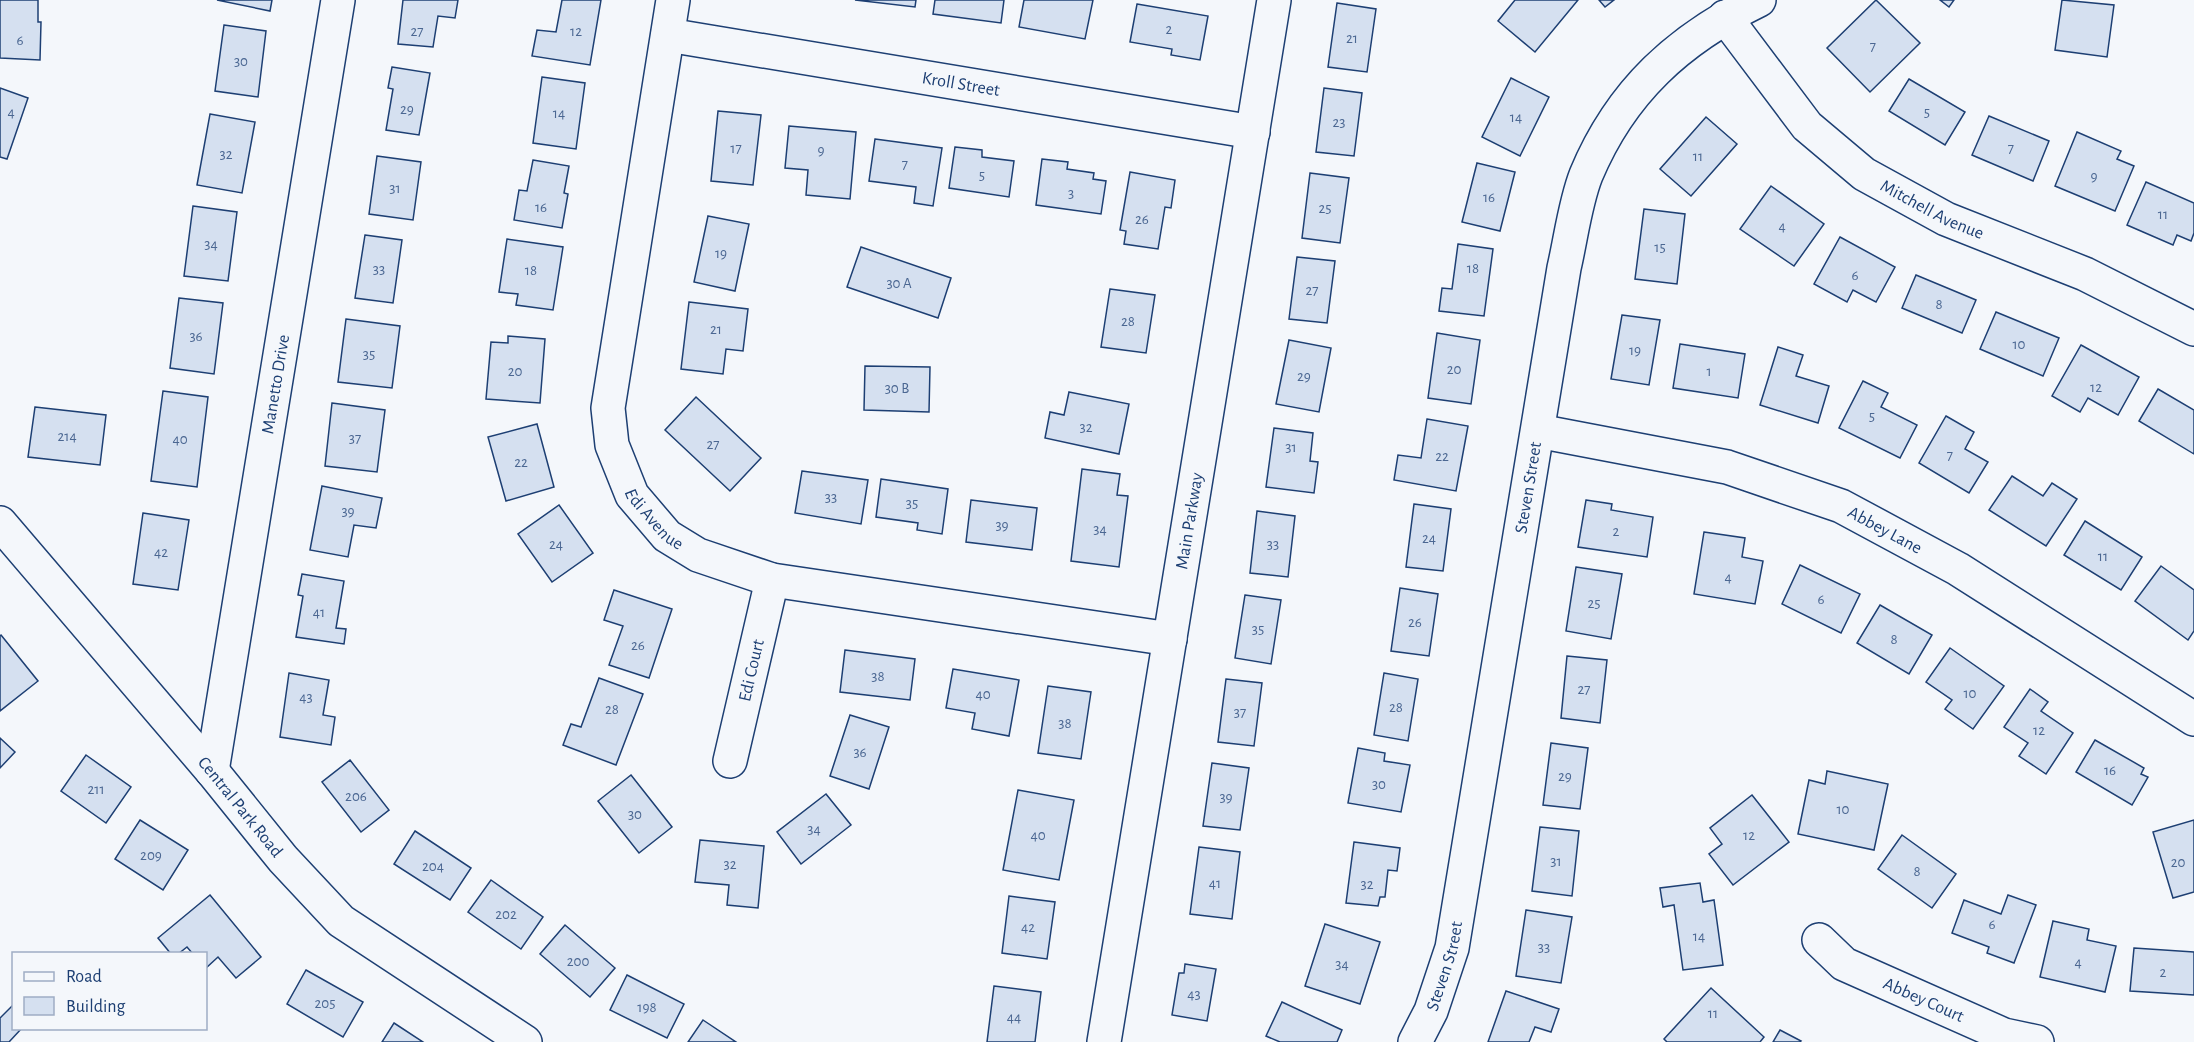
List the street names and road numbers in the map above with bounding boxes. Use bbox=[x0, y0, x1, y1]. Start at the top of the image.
street label: Kroll Street bbox=[921, 69, 1001, 100]
street label: Mitchell Avenue bbox=[1877, 177, 1986, 243]
street label: Manetto Drive bbox=[259, 333, 293, 435]
street label: Steven Street bbox=[1512, 440, 1545, 535]
street label: Main Parkway bbox=[1173, 471, 1207, 571]
street label: Edi Avenue bbox=[621, 487, 686, 554]
street label: Abbey Lane bbox=[1845, 503, 1925, 558]
street label: Edi Court bbox=[736, 638, 768, 704]
street label: Central Park Road bbox=[194, 754, 286, 861]
street label: Steven Street bbox=[1424, 920, 1466, 1013]
street label: Abbey Court bbox=[1880, 975, 1967, 1026]

